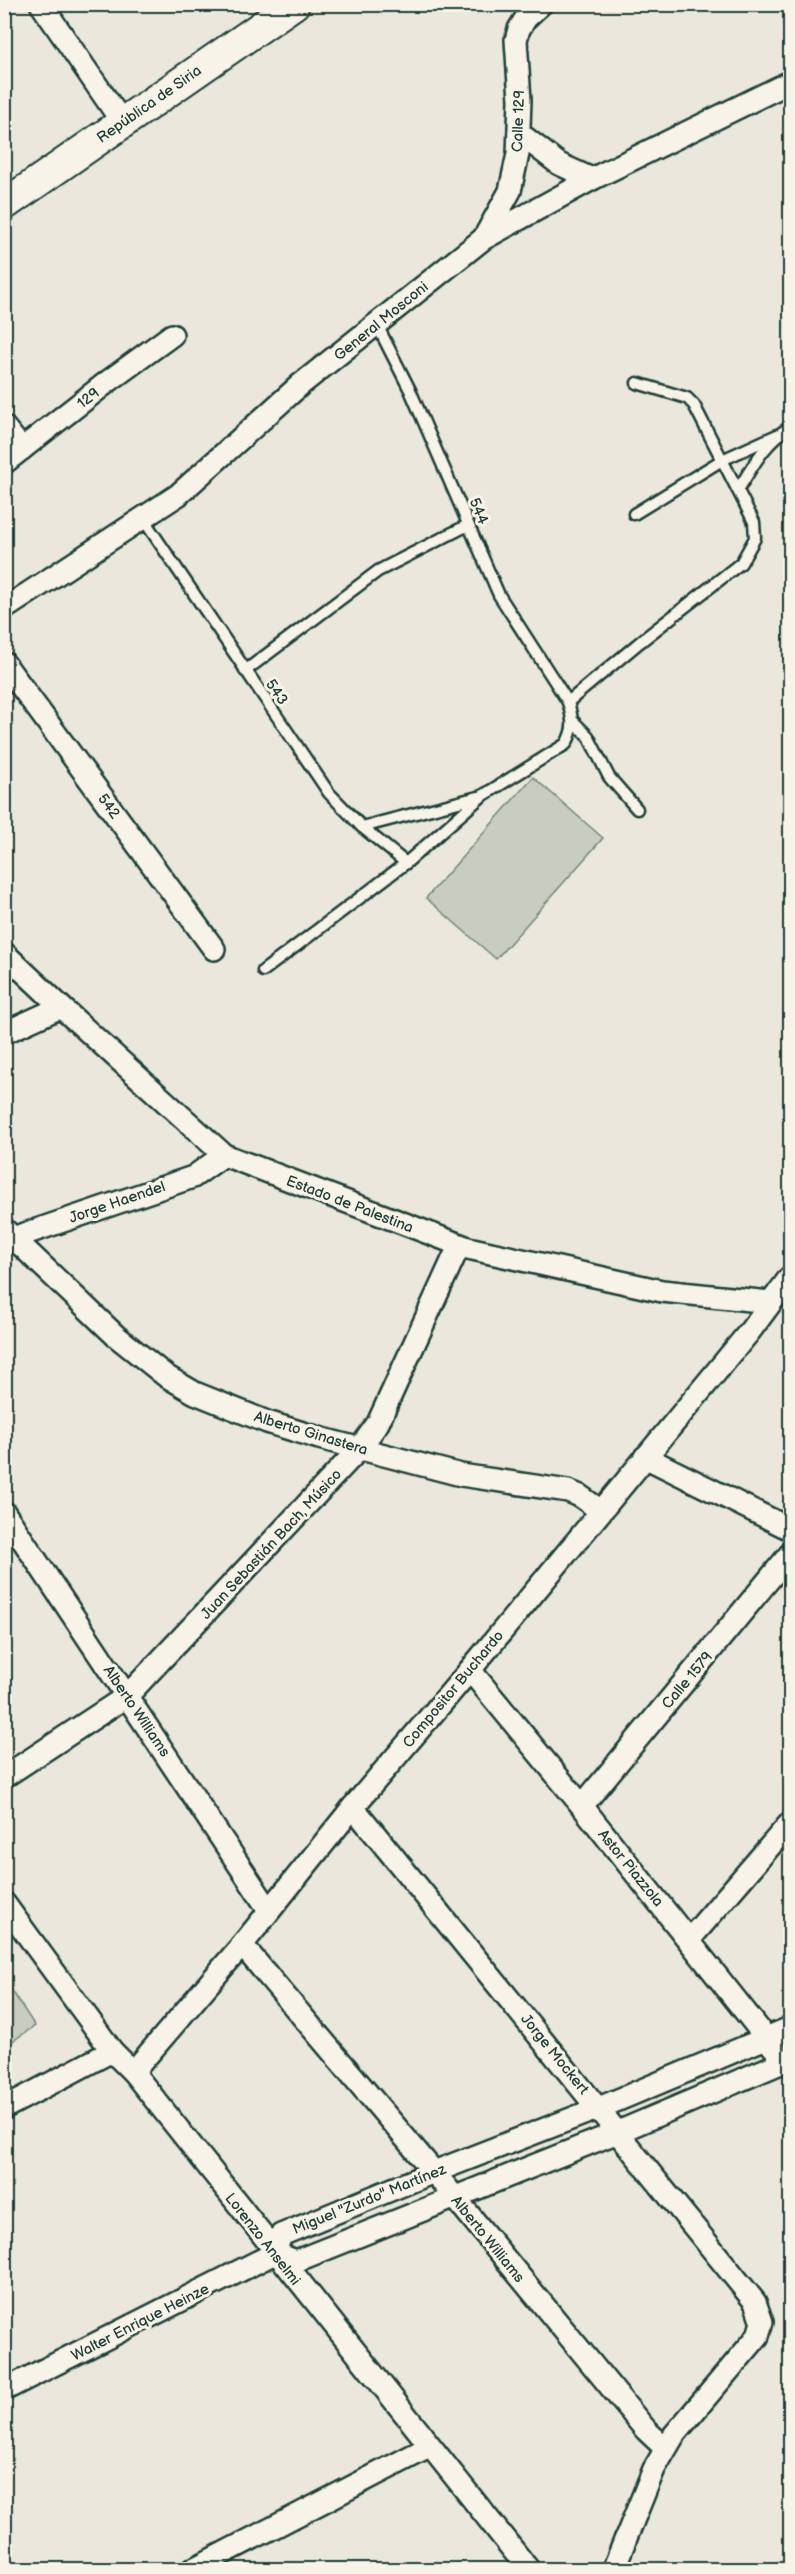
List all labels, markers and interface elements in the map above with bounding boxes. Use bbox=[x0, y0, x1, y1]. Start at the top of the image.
street label: República de Siria bbox=[93, 61, 205, 148]
street label: Calle 129 bbox=[508, 90, 529, 152]
street label: General Mosconi bbox=[330, 278, 432, 365]
street label: 129 bbox=[73, 384, 103, 413]
street label: 544 bbox=[465, 495, 493, 527]
street label: 543 bbox=[261, 676, 292, 709]
street label: 542 bbox=[93, 790, 124, 823]
street label: Estado de Palestina bbox=[284, 1171, 416, 1237]
street label: Jorge Haendel bbox=[67, 1177, 168, 1228]
street label: Alberto Ginastera bbox=[252, 1407, 370, 1460]
street label: Juan Sebastián Bach, Músico bbox=[197, 1465, 346, 1623]
street label: Compositor Buchardo bbox=[399, 1627, 508, 1752]
street label: Calle 1579 bbox=[658, 1648, 717, 1713]
street label: Alberto Williams bbox=[99, 1662, 175, 1761]
street label: Astor Piazzola bbox=[594, 1826, 668, 1911]
street label: Jorge Mockert bbox=[516, 2010, 593, 2099]
street label: Miguel "Zurdo" Martínez bbox=[290, 2160, 450, 2239]
street label: Lorenzo Anselmi bbox=[221, 2189, 305, 2289]
street label: Alberto Williams bbox=[447, 2192, 529, 2287]
street label: Walter Enrique Heinze bbox=[68, 2279, 212, 2365]

